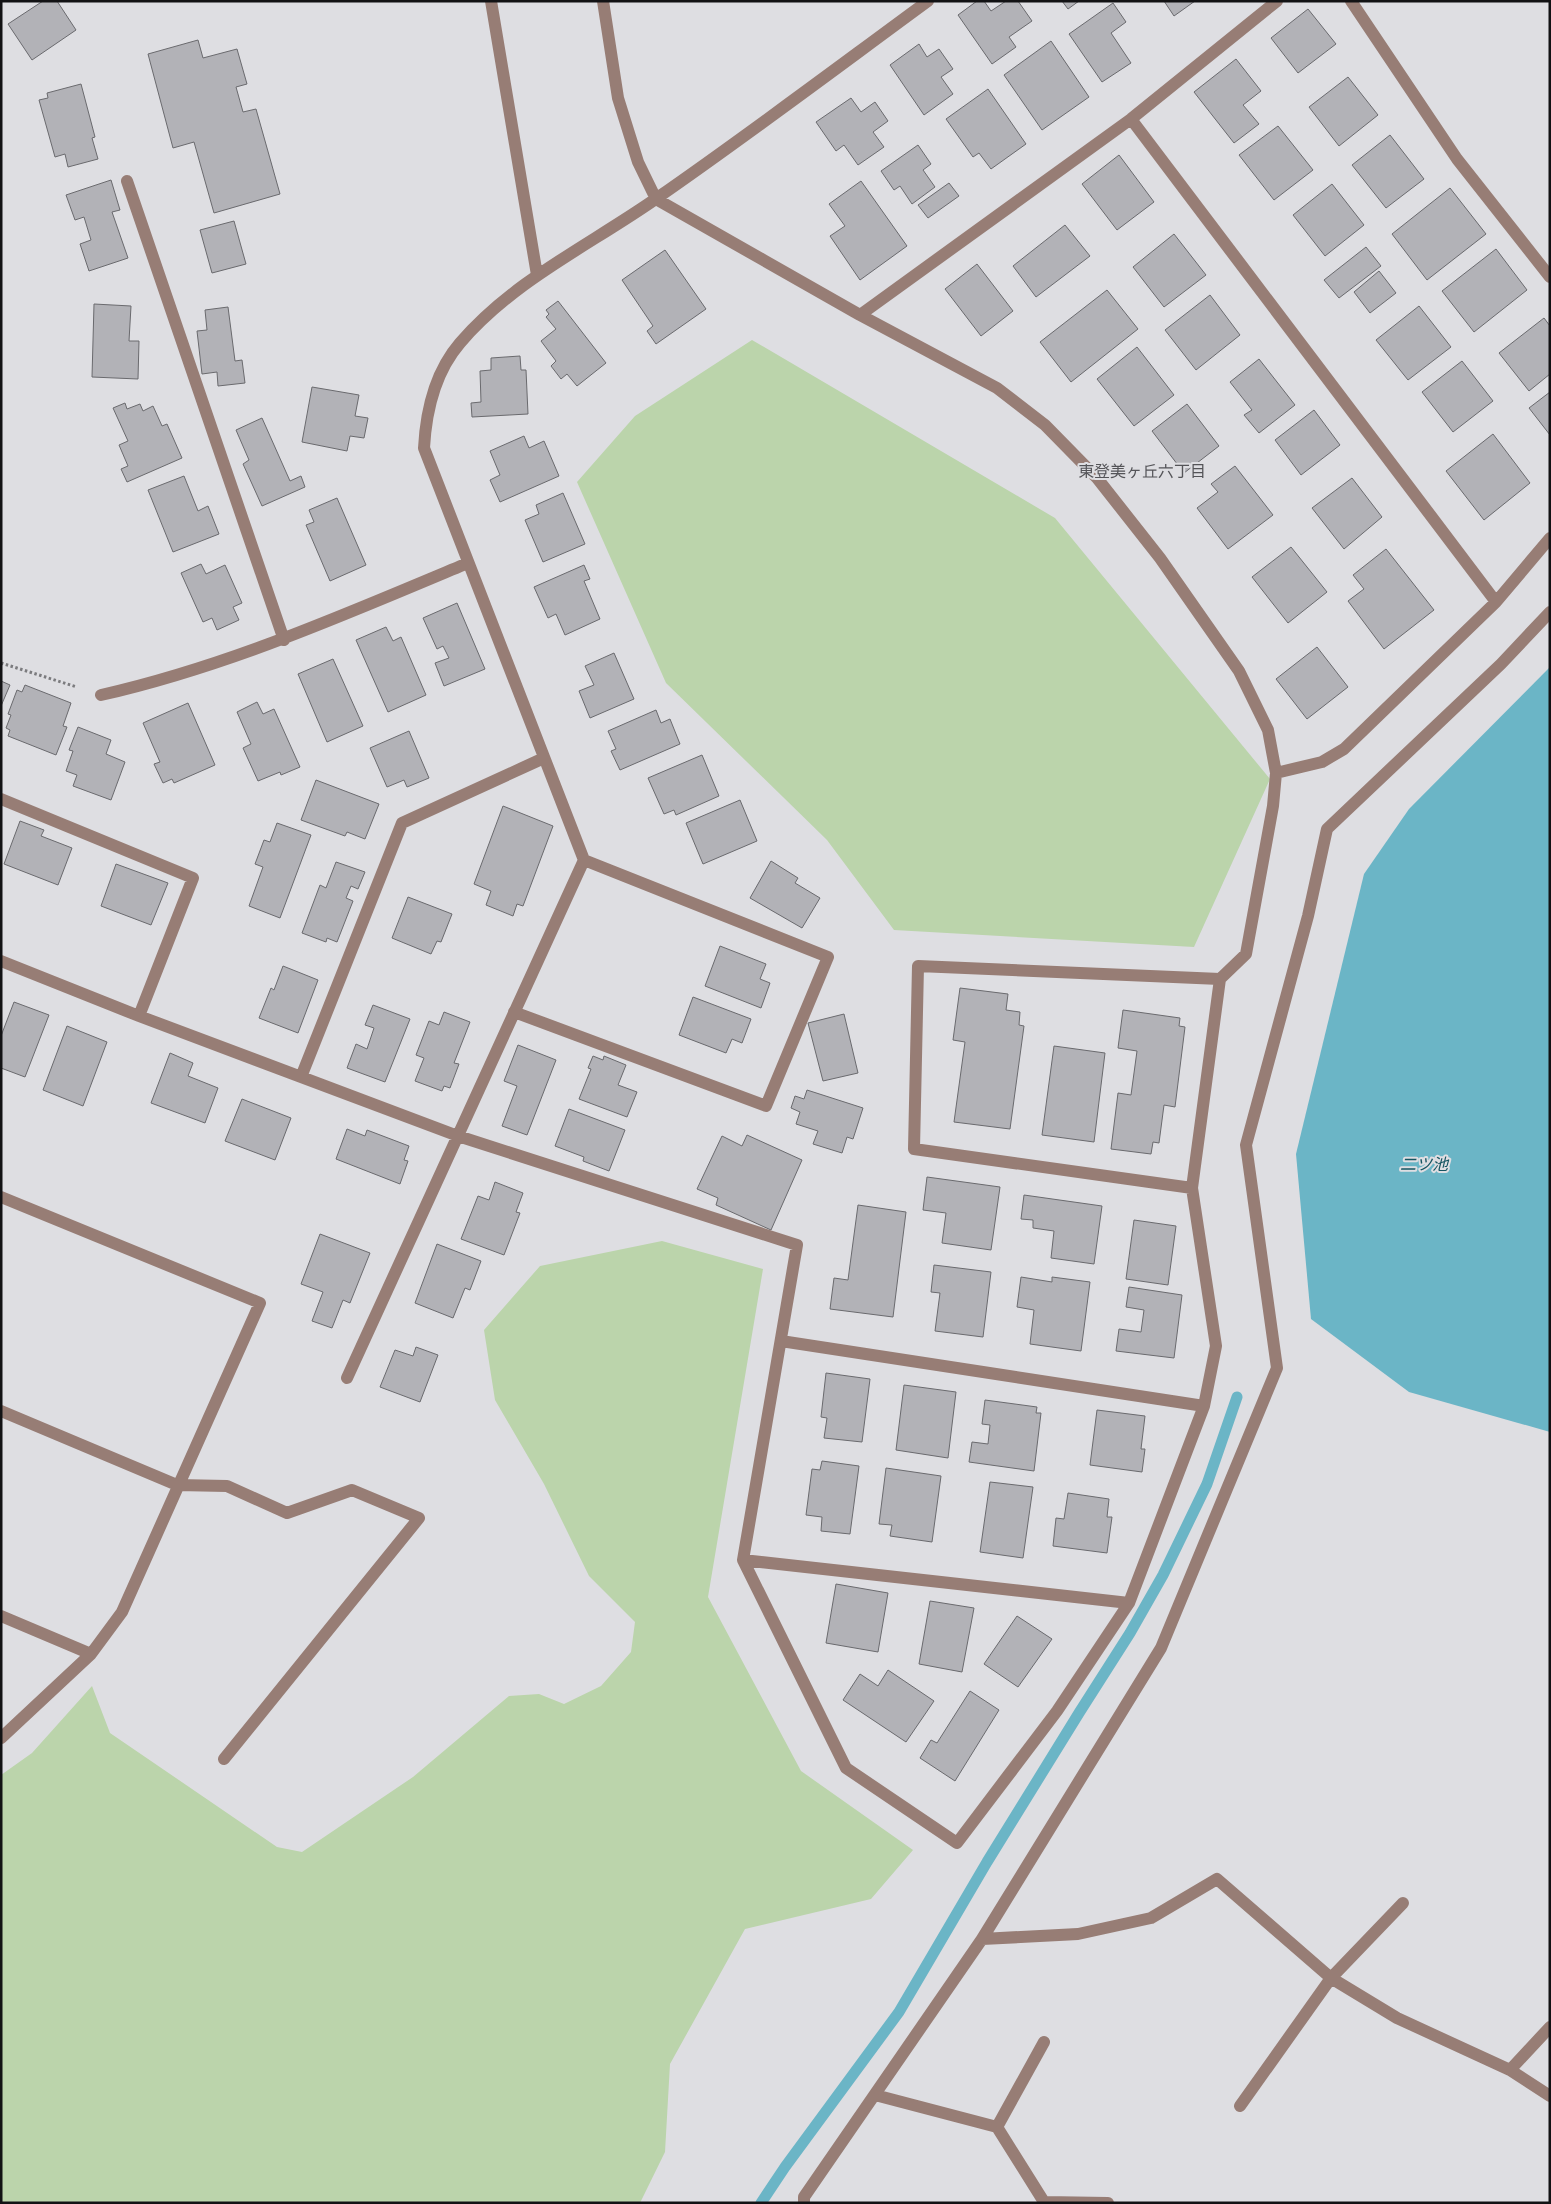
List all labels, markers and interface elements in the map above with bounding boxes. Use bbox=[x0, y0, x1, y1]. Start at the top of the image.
district label: 東登美ヶ丘六丁目 bbox=[1078, 463, 1206, 482]
water label: 二ツ池 bbox=[1400, 1156, 1450, 1175]

